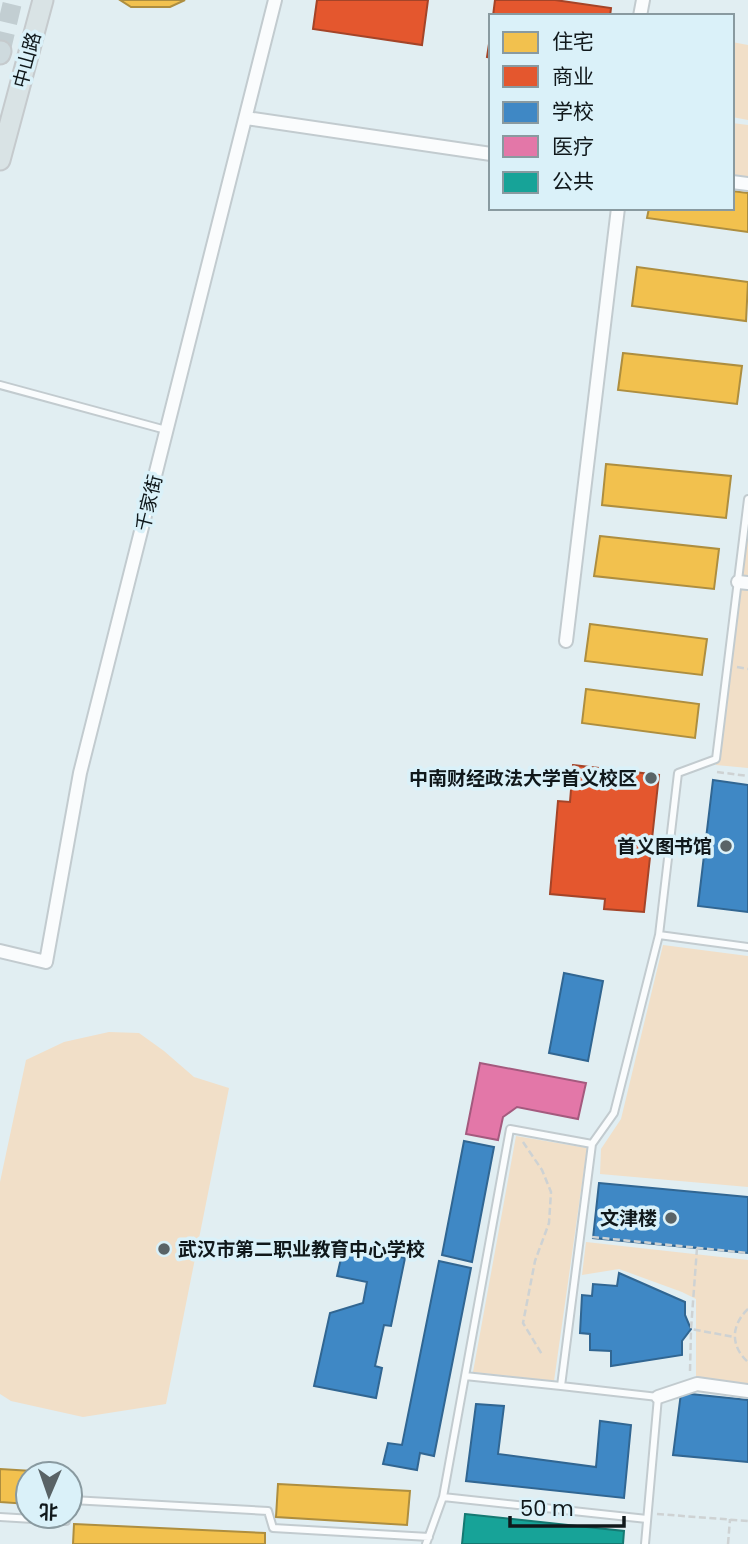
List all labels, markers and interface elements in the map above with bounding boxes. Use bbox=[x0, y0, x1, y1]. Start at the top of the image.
legend bbox=[489, 14, 734, 210]
text: 住宅 bbox=[552, 27, 594, 56]
street label: 中山路 bbox=[7, 29, 47, 91]
text: 商业 bbox=[552, 62, 594, 91]
text: 学校 bbox=[552, 97, 594, 126]
text: 医疗 bbox=[552, 132, 594, 161]
text: 公共 bbox=[552, 167, 594, 196]
street label: 千家街 bbox=[129, 472, 169, 534]
place label: 中南财经政法大学首义校区 bbox=[409, 765, 637, 792]
marker: 中南财经政法大学首义校区 bbox=[643, 770, 659, 786]
place label: 首义图书馆 bbox=[617, 833, 712, 860]
marker: 首义图书馆 bbox=[718, 838, 734, 854]
place label: 文津楼 bbox=[600, 1205, 657, 1232]
marker: 文津楼 bbox=[663, 1210, 679, 1226]
place label: 武汉市第二职业教育中心学校 bbox=[178, 1236, 425, 1263]
marker: 武汉市第二职业教育中心学校 bbox=[156, 1241, 172, 1257]
north arrow bbox=[14, 1460, 84, 1530]
scale bar bbox=[510, 1484, 624, 1528]
text: 50 m bbox=[520, 1494, 574, 1523]
text: 北 bbox=[38, 1498, 58, 1525]

